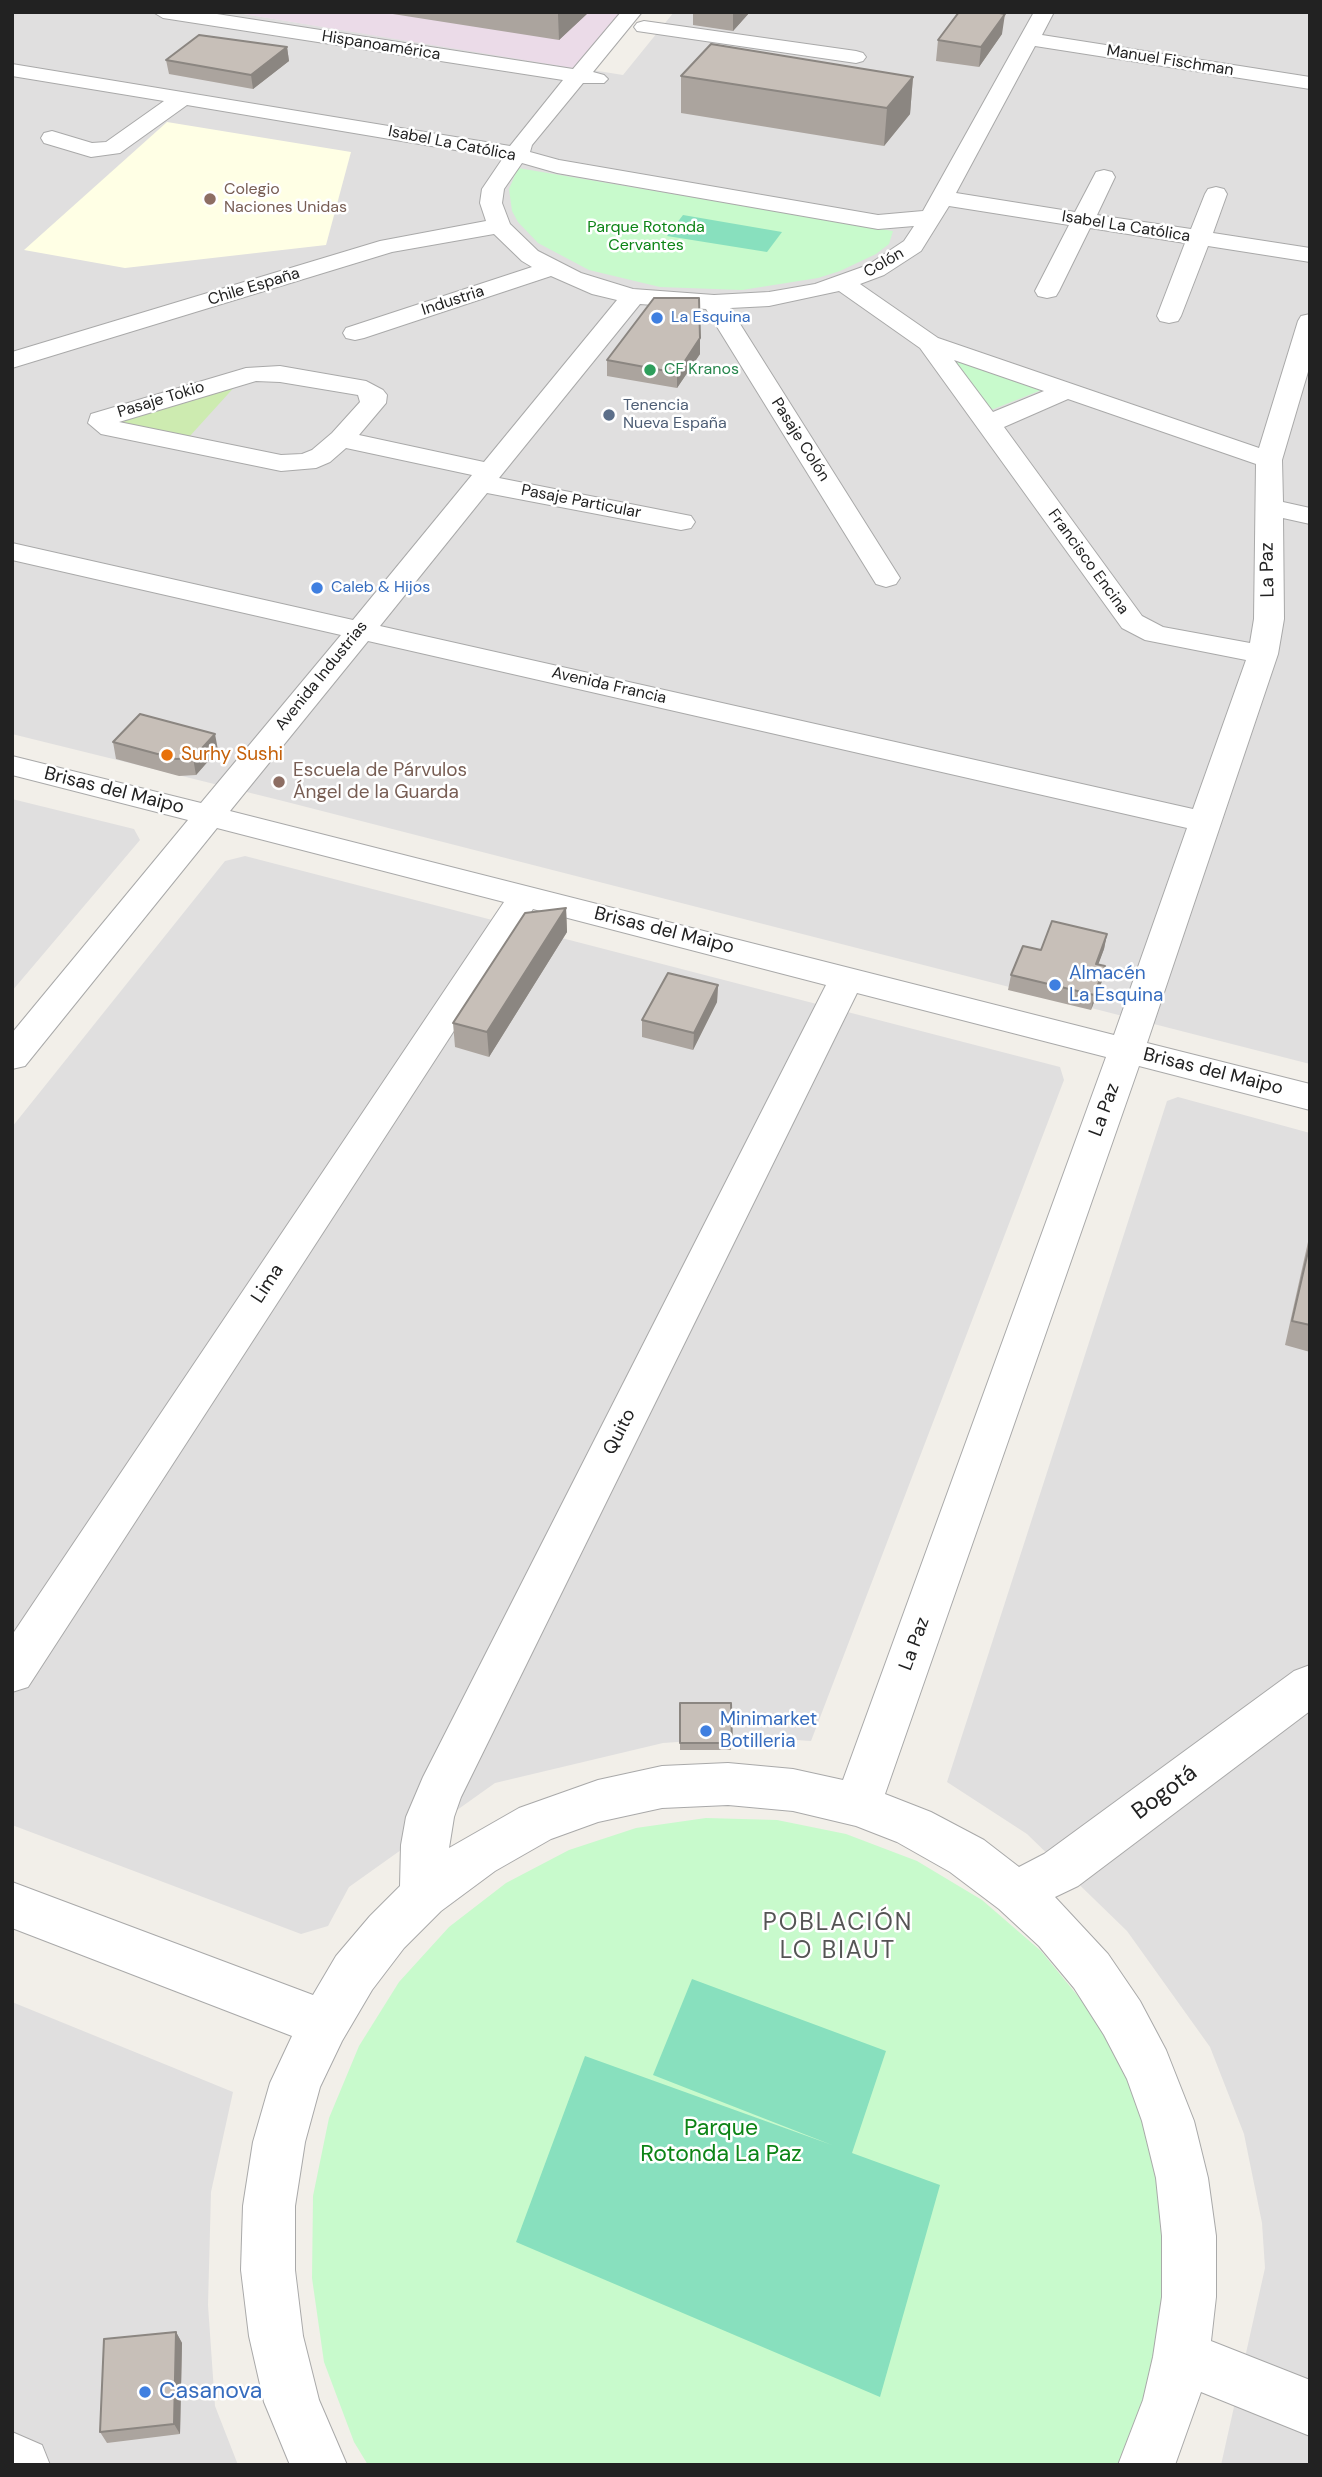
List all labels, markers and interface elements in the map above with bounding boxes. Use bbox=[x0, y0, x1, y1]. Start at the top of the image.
street label: Hispanoamérica bbox=[320, 27, 442, 65]
street label: Manuel Fischman bbox=[1105, 41, 1235, 81]
street label: Isabel La Católica bbox=[387, 122, 517, 166]
place label: Colegio Naciones Unidas bbox=[224, 180, 347, 218]
marker: Colegio Naciones Unidas bbox=[202, 191, 218, 207]
street label: Isabel La Católica bbox=[1061, 207, 1191, 247]
park label: Parque Rotonda Cervantes bbox=[587, 218, 705, 256]
street label: Colón bbox=[860, 244, 908, 282]
street label: Chile España bbox=[206, 264, 302, 310]
street label: Industria bbox=[419, 282, 487, 320]
place label: La Esquina bbox=[671, 308, 750, 328]
marker: La Esquina bbox=[649, 310, 665, 326]
place label: CF Kranos bbox=[664, 360, 739, 380]
marker: CF Kranos bbox=[642, 362, 658, 378]
street label: Pasaje Tokio bbox=[115, 378, 207, 422]
street label: Pasaje Colón bbox=[767, 395, 833, 485]
place label: Tenencia Nueva España bbox=[623, 396, 727, 434]
marker: Tenencia Nueva España bbox=[601, 407, 617, 423]
street label: Pasaje Particular bbox=[519, 481, 643, 523]
street label: Francisco Encina bbox=[1043, 506, 1133, 618]
street label: La Paz bbox=[1256, 542, 1280, 598]
place label: Caleb & Hijos bbox=[331, 578, 430, 598]
marker: Caleb & Hijos bbox=[309, 580, 325, 596]
street label: Avenida Industrias bbox=[272, 617, 372, 735]
street label: Avenida Francia bbox=[550, 663, 668, 709]
place label: Surhy Sushi bbox=[181, 744, 283, 766]
marker: Surhy Sushi bbox=[159, 747, 175, 763]
place label: Escuela de Párvulos Ángel de la Guarda bbox=[293, 760, 467, 804]
street label: Brisas del Maipo bbox=[42, 763, 186, 819]
marker: Escuela de Párvulos Ángel de la Guarda bbox=[271, 774, 287, 790]
street label: Brisas del Maipo bbox=[592, 903, 736, 959]
place label: Almacén La Esquina bbox=[1069, 963, 1163, 1007]
marker: Almacén La Esquina bbox=[1047, 977, 1063, 993]
street label: Brisas del Maipo bbox=[1141, 1044, 1285, 1100]
street label: La Paz bbox=[1085, 1080, 1125, 1140]
street label: Lima bbox=[247, 1260, 289, 1308]
street label: Quito bbox=[599, 1405, 641, 1459]
street label: La Paz bbox=[895, 1614, 935, 1674]
place label: Minimarket Botilleria bbox=[720, 1709, 817, 1753]
marker: Minimarket Botilleria bbox=[698, 1723, 714, 1739]
street label: Bogotá bbox=[1127, 1760, 1203, 1826]
district label: POBLACIÓN LO BIAUT bbox=[764, 1910, 912, 1966]
park label: Parque Rotonda La Paz bbox=[640, 2115, 802, 2169]
place label: Casanova bbox=[159, 2378, 262, 2406]
marker: Casanova bbox=[137, 2384, 153, 2400]

